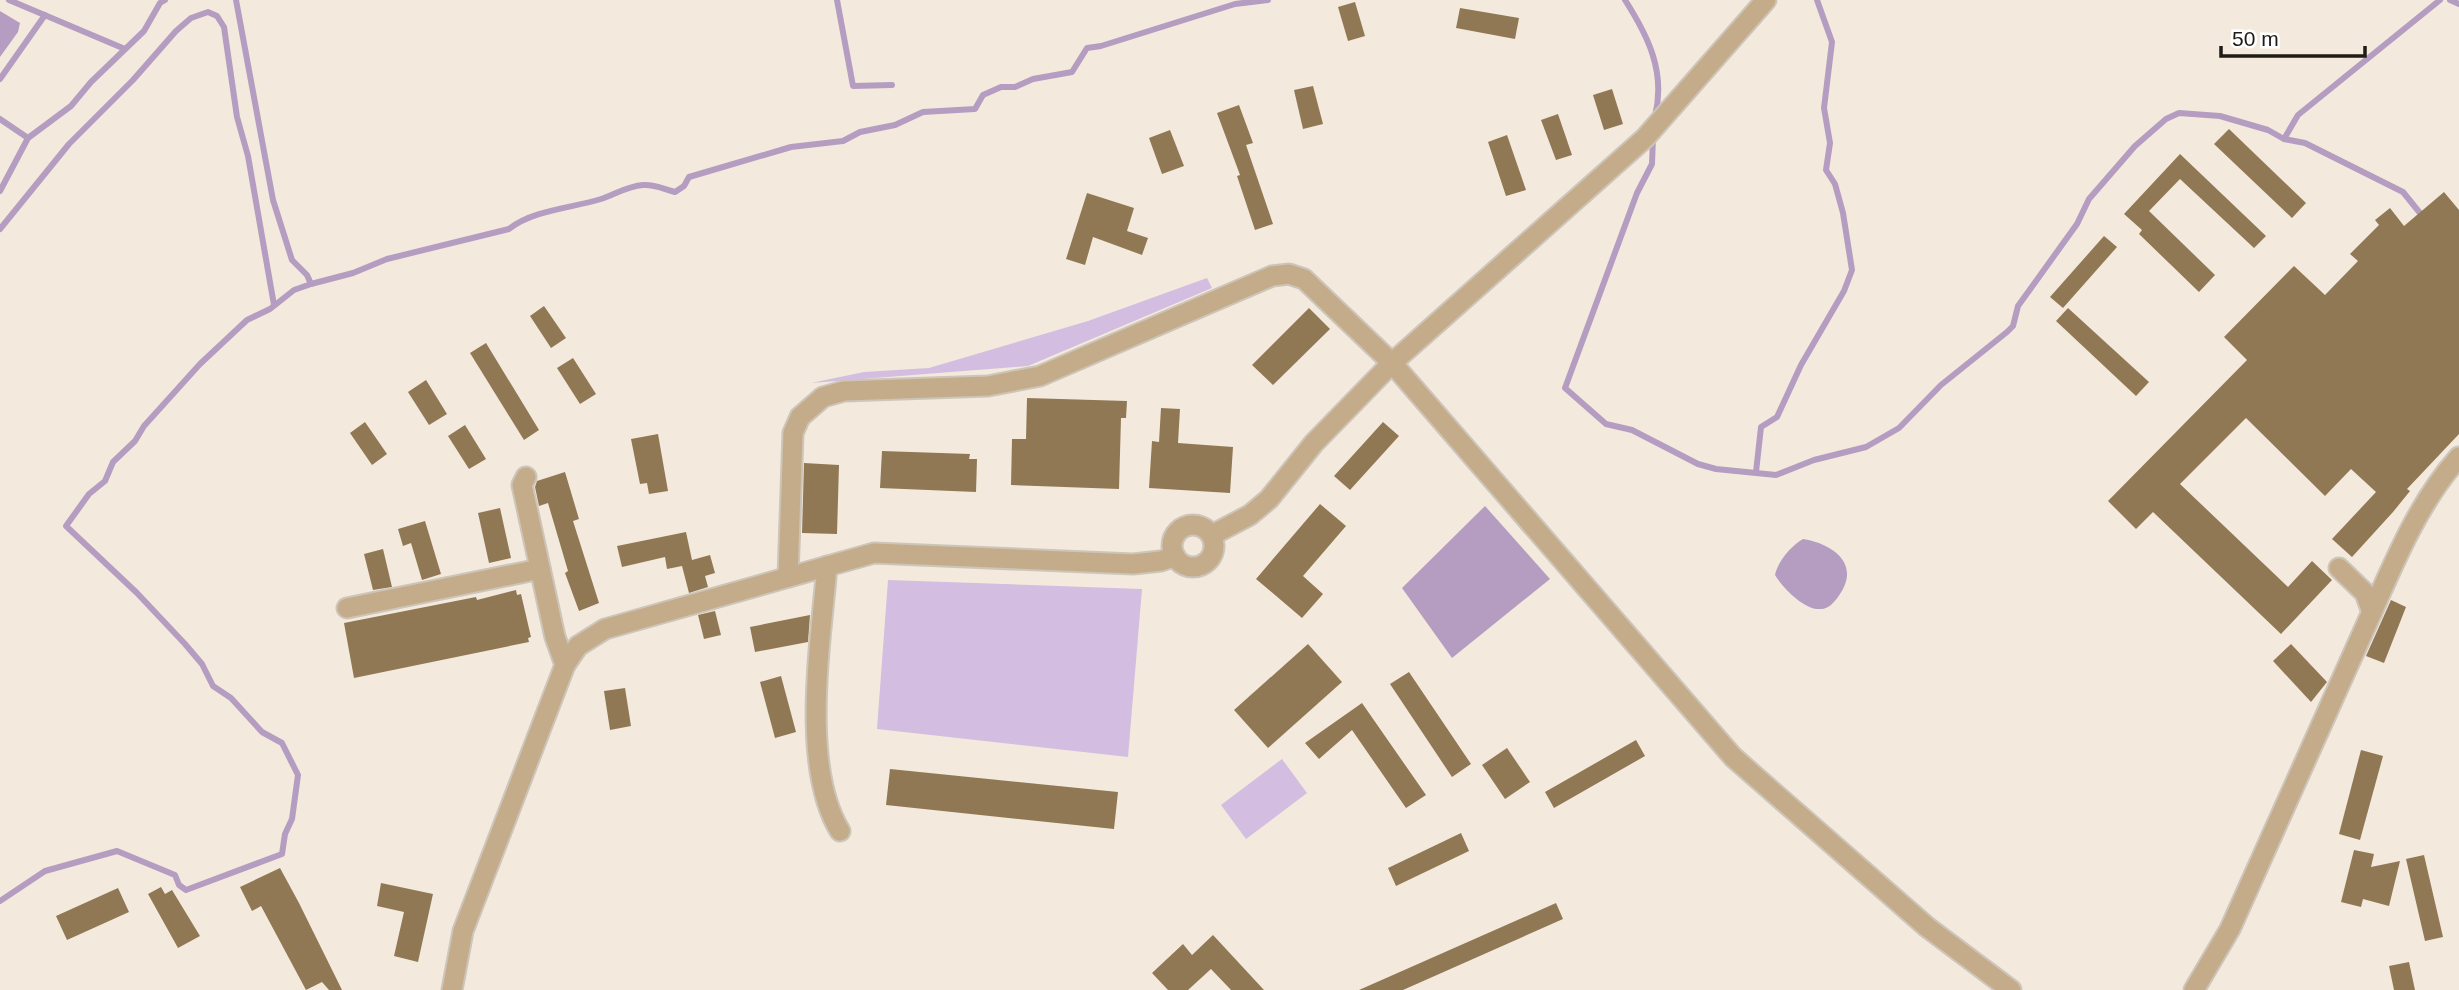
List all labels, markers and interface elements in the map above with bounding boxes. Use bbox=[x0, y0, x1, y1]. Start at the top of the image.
scale bar bbox=[2221, 14, 2364, 58]
text: 50 m bbox=[2232, 27, 2279, 50]

